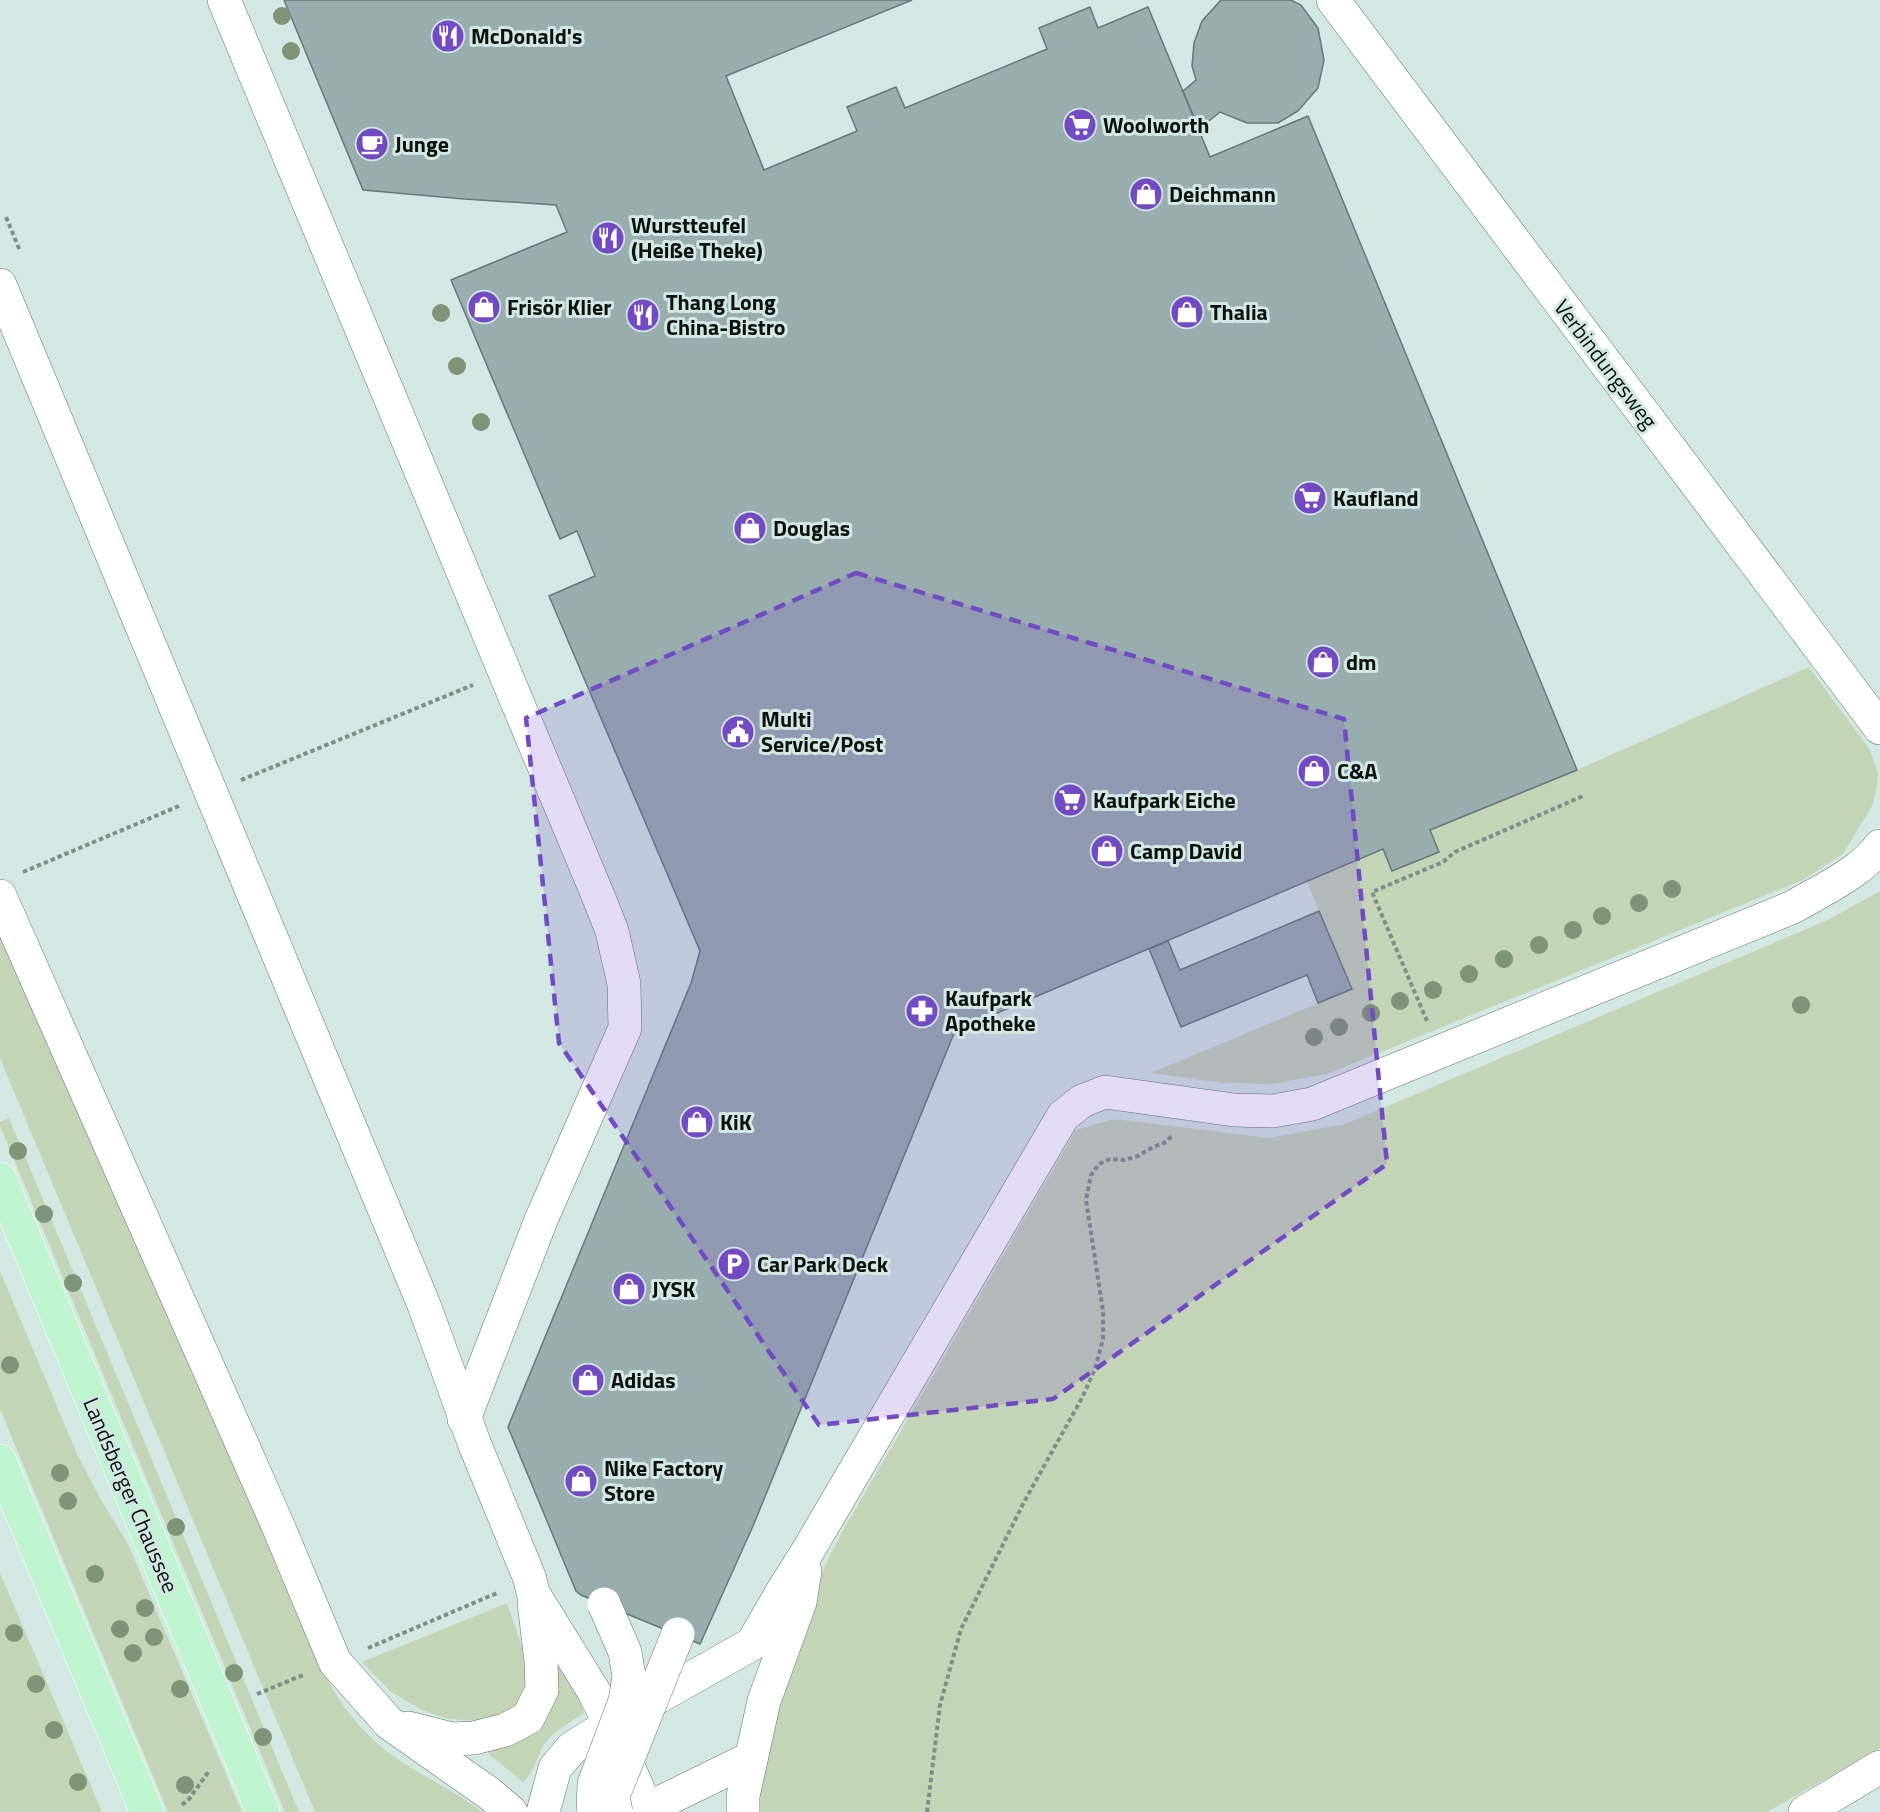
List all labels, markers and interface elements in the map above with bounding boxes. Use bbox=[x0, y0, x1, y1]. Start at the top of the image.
restaurant icon: McDonald's bbox=[430, 18, 466, 54]
place label: McDonald's bbox=[471, 19, 582, 53]
supermarket icon: Woolworth bbox=[1062, 107, 1098, 143]
place label: Woolworth bbox=[1103, 108, 1209, 142]
cafe icon: Junge bbox=[354, 126, 390, 162]
place label: Junge bbox=[395, 127, 449, 161]
shop icon: Deichmann bbox=[1128, 176, 1164, 212]
place label: Deichmann bbox=[1169, 177, 1276, 211]
place label: Wurstteufel (Heiße Theke) bbox=[631, 208, 763, 267]
restaurant icon: Wurstteufel (Heiße Theke) bbox=[590, 220, 626, 256]
place label: Thang Long China-Bistro bbox=[666, 285, 786, 344]
shop icon: Frisör Klier bbox=[466, 289, 502, 325]
place label: Frisör Klier bbox=[507, 290, 611, 324]
street label: Verbindungsweg bbox=[1546, 292, 1666, 436]
shop icon: Thalia bbox=[1169, 294, 1205, 330]
place label: Thalia bbox=[1210, 295, 1268, 329]
restaurant icon: Thang Long China-Bistro bbox=[625, 297, 661, 333]
supermarket icon: Kaufland bbox=[1292, 480, 1328, 516]
place label: Kaufland bbox=[1333, 481, 1419, 515]
shop icon: Douglas bbox=[732, 510, 768, 546]
place label: Douglas bbox=[773, 511, 850, 545]
shop icon: dm bbox=[1305, 644, 1341, 680]
place label: dm bbox=[1346, 645, 1377, 679]
place label: Multi Service/Post bbox=[761, 702, 883, 761]
public building icon: Multi Service/Post bbox=[720, 714, 756, 750]
shop icon: C&A bbox=[1296, 753, 1332, 789]
place label: C&A bbox=[1337, 754, 1378, 788]
supermarket icon: Kaufpark Eiche bbox=[1052, 782, 1088, 818]
place label: Kaufpark Eiche bbox=[1093, 783, 1236, 817]
shop icon: Camp David bbox=[1089, 833, 1125, 869]
place label: Camp David bbox=[1130, 834, 1242, 868]
place label: Kaufpark Apotheke bbox=[945, 981, 1036, 1040]
pharmacy icon: Kaufpark Apotheke bbox=[904, 993, 940, 1029]
shop icon: KiK bbox=[679, 1104, 715, 1140]
place label: KiK bbox=[720, 1105, 752, 1139]
parking icon: Car Park Deck bbox=[716, 1246, 752, 1282]
place label: Car Park Deck bbox=[757, 1247, 889, 1281]
shop icon: JYSK bbox=[611, 1271, 647, 1307]
place label: JYSK bbox=[652, 1272, 696, 1306]
shop icon: Adidas bbox=[570, 1362, 606, 1398]
place label: Adidas bbox=[611, 1363, 676, 1397]
street label: Landsberger Chaussee bbox=[74, 1392, 188, 1598]
place label: Nike Factory Store bbox=[604, 1451, 723, 1510]
shop icon: Nike Factory Store bbox=[563, 1463, 599, 1499]

